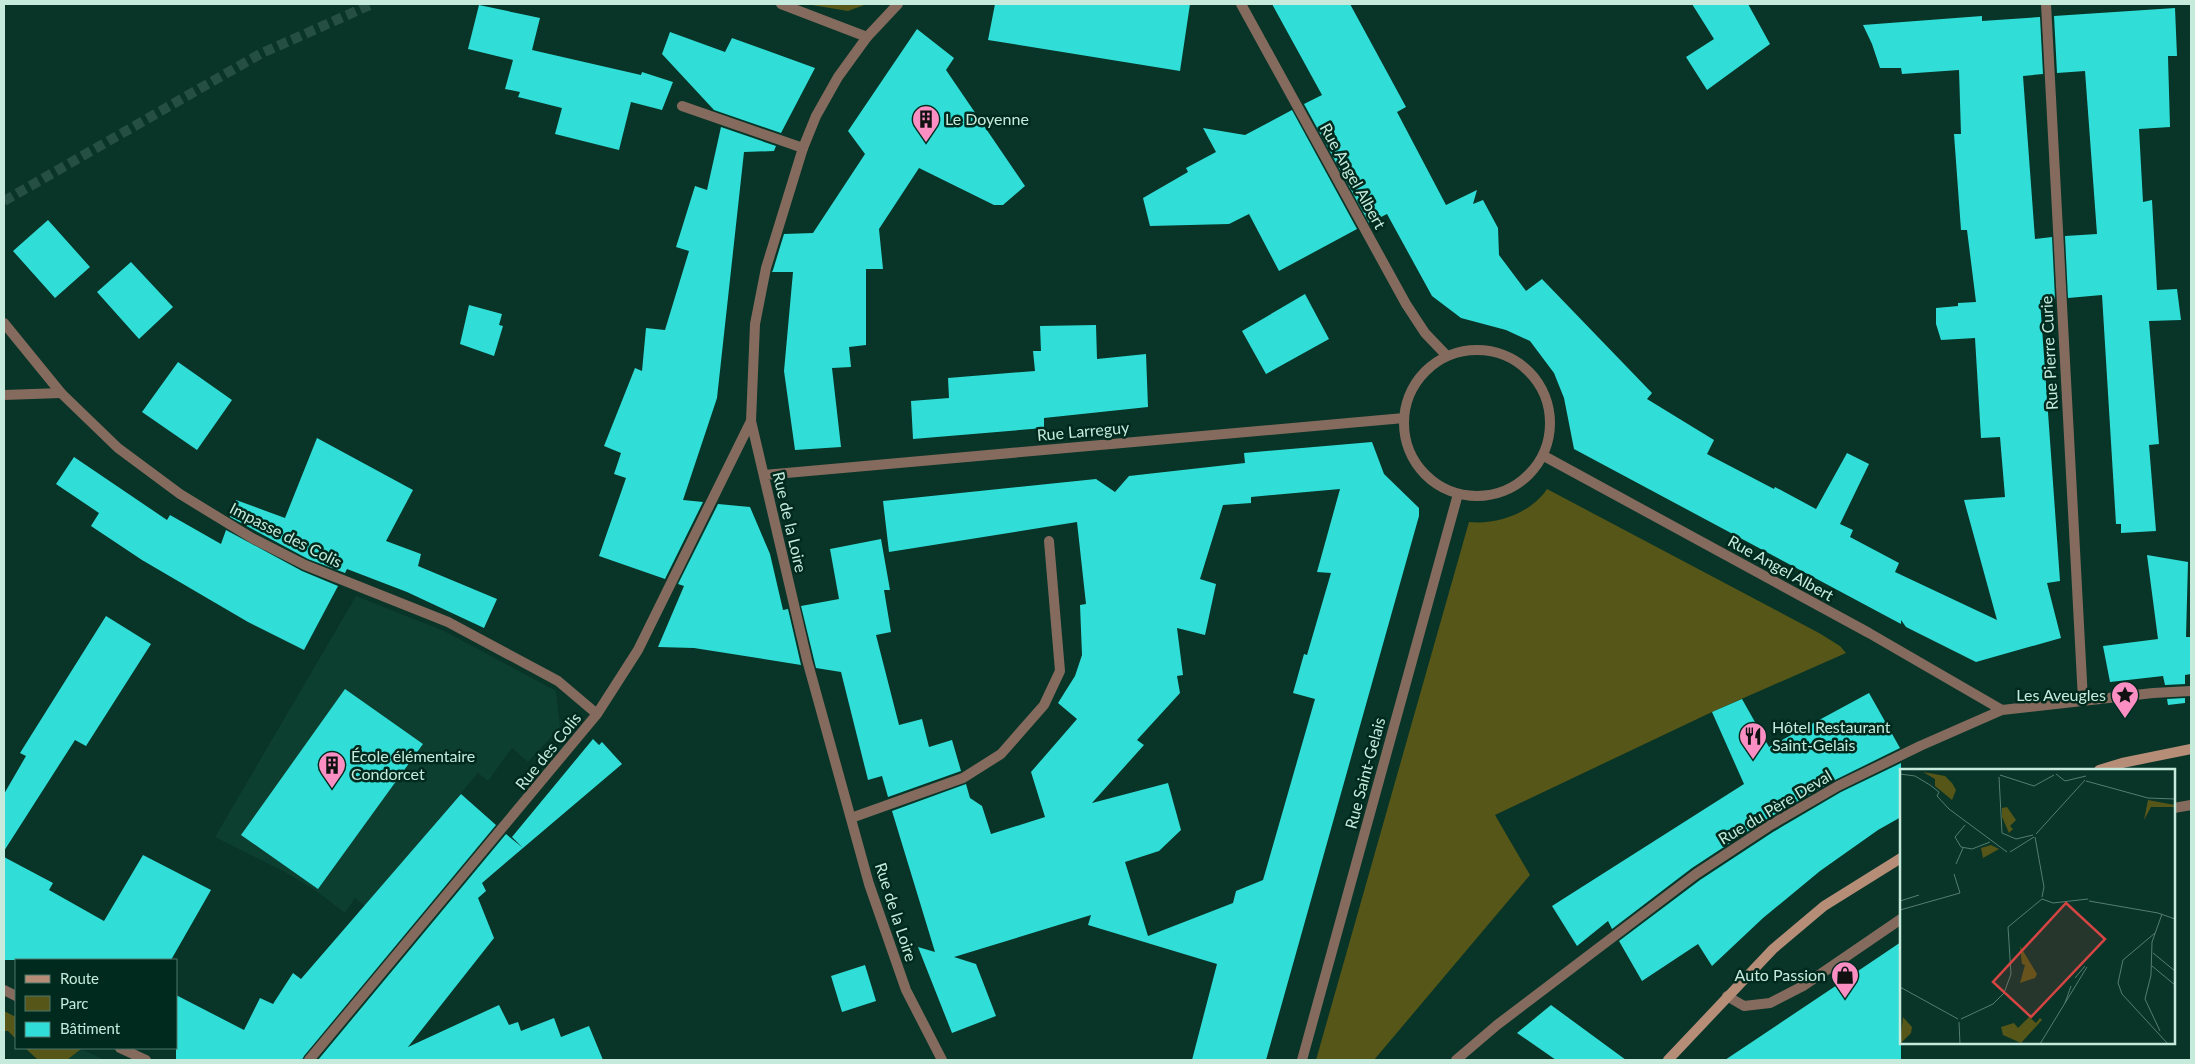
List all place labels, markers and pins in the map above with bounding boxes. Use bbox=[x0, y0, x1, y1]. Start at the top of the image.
building icon: Le Doyenne bbox=[911, 104, 941, 143]
place label: Le Doyenne bbox=[945, 109, 1029, 128]
place icon: Les Aveugles bbox=[2110, 680, 2140, 719]
place label: Les Aveugles bbox=[2016, 685, 2106, 704]
place label: Hôtel Restaurant Saint-Gelais bbox=[1772, 717, 1891, 754]
restaurant icon: Hôtel Restaurant Saint-Gelais bbox=[1738, 721, 1768, 760]
place label: École élémentaire Condorcet bbox=[351, 746, 475, 783]
building icon: École élémentaire Condorcet bbox=[317, 750, 347, 789]
shop icon: Auto Passion bbox=[1830, 960, 1860, 999]
place label: Auto Passion bbox=[1735, 965, 1826, 984]

